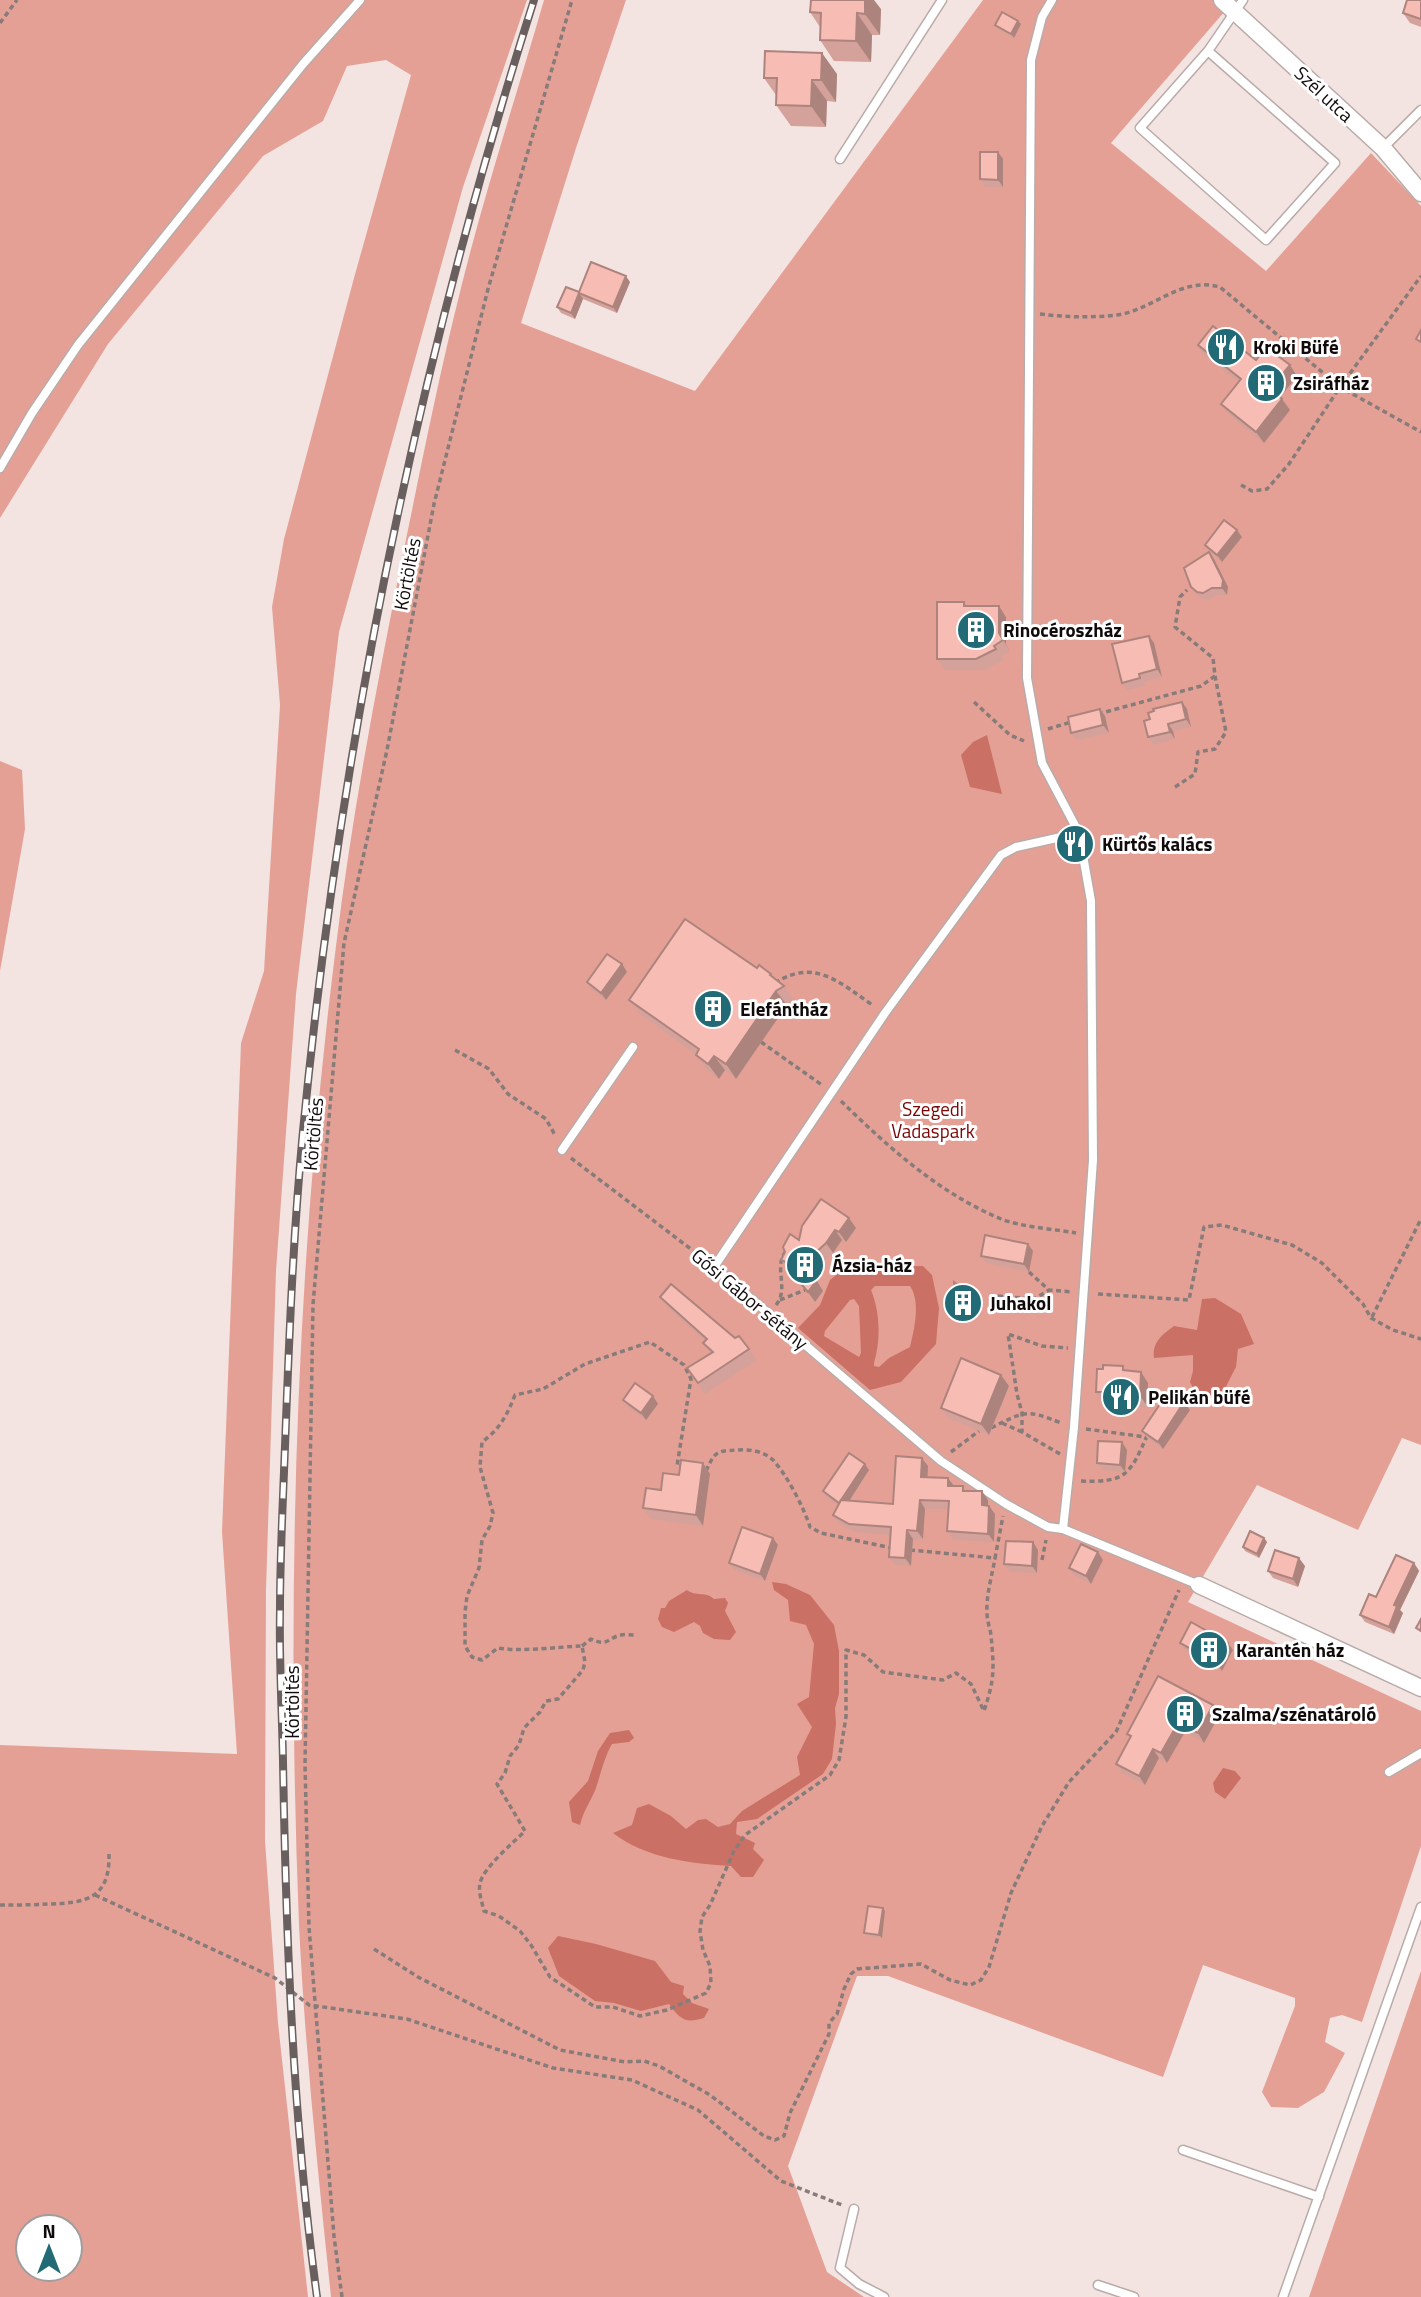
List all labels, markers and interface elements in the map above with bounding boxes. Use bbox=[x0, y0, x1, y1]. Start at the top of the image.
street label: Szél utca bbox=[1288, 59, 1361, 129]
restaurant icon: Kroki Büfé bbox=[1205, 326, 1247, 368]
place label: Kroki Büfé bbox=[1253, 332, 1339, 361]
building icon: Zsiráfház bbox=[1245, 362, 1287, 404]
place label: Zsiráfház bbox=[1293, 368, 1369, 397]
street label: Körtöltés bbox=[385, 535, 428, 613]
building icon: Rinocéroszház bbox=[955, 609, 997, 651]
place label: Rinocéroszház bbox=[1003, 615, 1122, 644]
restaurant icon: Kürtős kalács bbox=[1054, 823, 1096, 865]
place label: Kürtős kalács bbox=[1102, 829, 1212, 858]
building icon: Elefántház bbox=[692, 988, 734, 1030]
place label: Elefántház bbox=[740, 994, 828, 1023]
park label: Szegedi Vadaspark bbox=[891, 1094, 975, 1145]
street label: Körtöltés bbox=[295, 1096, 330, 1172]
street label: Gősi Gábor sétány bbox=[686, 1241, 815, 1356]
building icon: Ázsia-ház bbox=[784, 1244, 826, 1286]
place label: Ázsia-ház bbox=[832, 1250, 912, 1279]
building icon: Juhakol bbox=[942, 1282, 984, 1324]
place label: Juhakol bbox=[990, 1288, 1051, 1317]
restaurant icon: Pelikán büfé bbox=[1100, 1376, 1142, 1418]
place label: Pelikán büfé bbox=[1148, 1382, 1251, 1411]
building icon: Karantén ház bbox=[1188, 1629, 1230, 1671]
place label: Karantén ház bbox=[1236, 1635, 1344, 1664]
street label: Körtöltés bbox=[277, 1665, 306, 1739]
building icon: Szalma/szénatároló bbox=[1164, 1693, 1206, 1735]
place label: Szalma/szénatároló bbox=[1212, 1699, 1376, 1728]
north arrow bbox=[14, 2213, 84, 2283]
text: N bbox=[42, 2216, 56, 2245]

